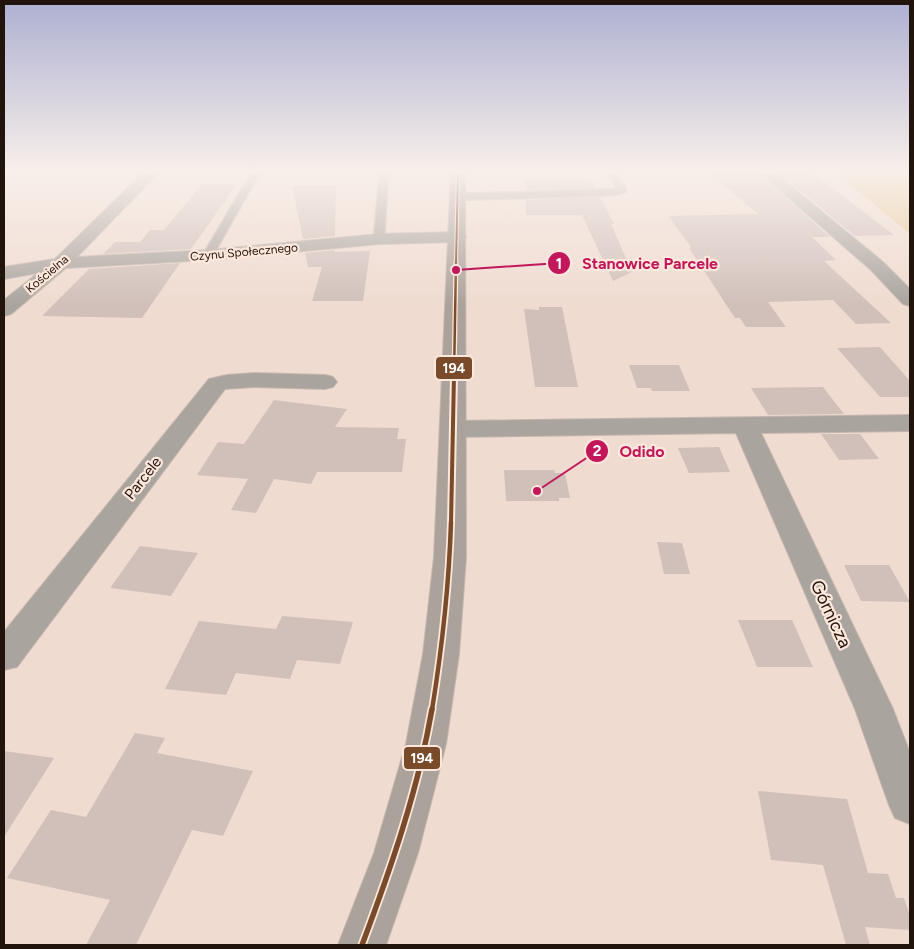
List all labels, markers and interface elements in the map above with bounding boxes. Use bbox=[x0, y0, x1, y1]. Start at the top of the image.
street label: Czynu Społecznego bbox=[189, 240, 299, 264]
callout: Stanowice Parcele bbox=[547, 248, 728, 279]
street label: Kościelna bbox=[23, 252, 71, 296]
text: Stanowice Parcele bbox=[582, 254, 718, 273]
text: 1 bbox=[556, 255, 562, 273]
line badge: 194 bbox=[435, 356, 473, 380]
text: 194 bbox=[443, 360, 466, 377]
callout: Odido bbox=[584, 435, 675, 466]
text: 2 bbox=[593, 442, 602, 460]
text: Odido bbox=[619, 442, 665, 461]
street label: Parcele bbox=[121, 453, 165, 503]
street label: Górnicza bbox=[806, 577, 856, 651]
line badge: 194 bbox=[403, 746, 441, 770]
text: 194 bbox=[411, 750, 434, 767]

